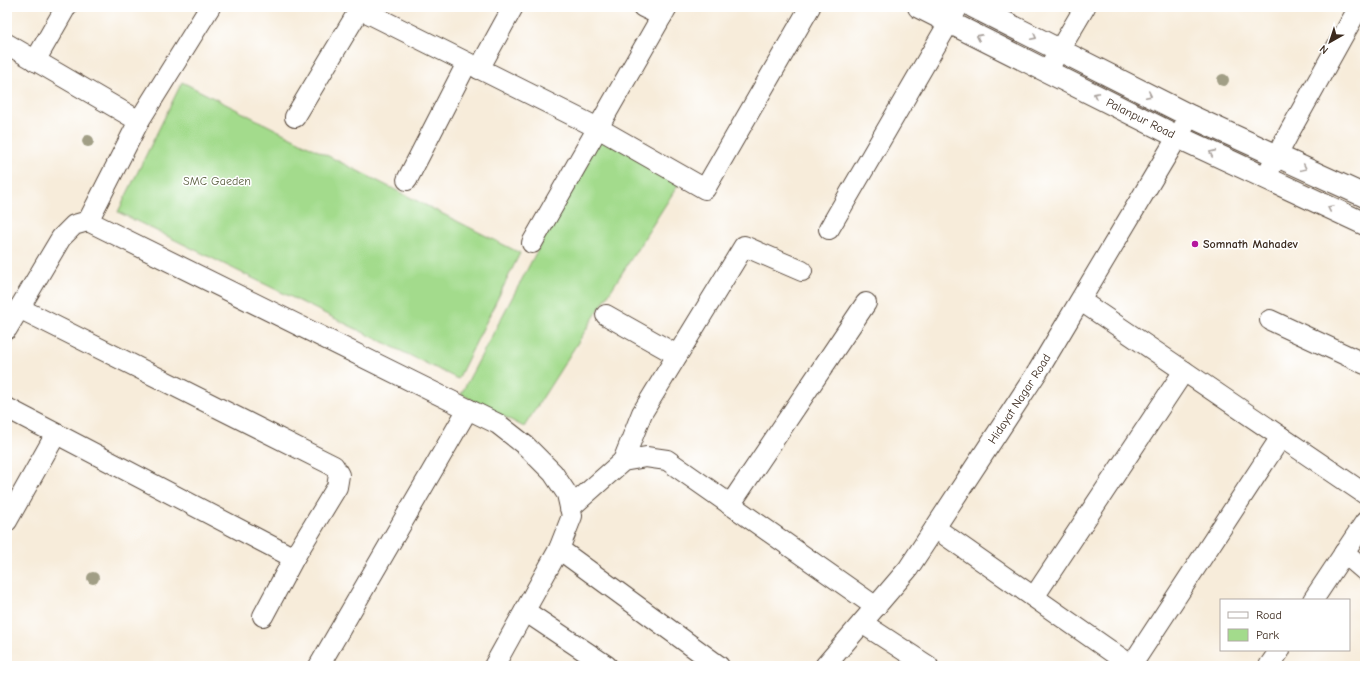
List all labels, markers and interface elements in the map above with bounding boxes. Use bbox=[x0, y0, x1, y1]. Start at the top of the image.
north arrow bbox=[1310, 22, 1350, 62]
one-way arrow bbox=[1029, 33, 1037, 40]
one-way arrow bbox=[976, 34, 983, 42]
text: N bbox=[1317, 42, 1331, 57]
one-way arrow bbox=[1144, 90, 1152, 98]
one-way arrow bbox=[1092, 92, 1100, 100]
street label: Palanpur Road bbox=[1104, 95, 1177, 141]
one-way arrow bbox=[1209, 150, 1216, 158]
one-way arrow bbox=[1300, 163, 1308, 171]
park label: SMC Gaeden bbox=[183, 174, 251, 188]
one-way arrow bbox=[1326, 205, 1334, 213]
place label: Somnath Mahadev bbox=[1203, 237, 1299, 251]
marker: Somnath Mahadev bbox=[1190, 239, 1200, 249]
street label: Hidayat Nagar Road bbox=[985, 351, 1054, 446]
legend bbox=[1220, 599, 1350, 651]
text: Road bbox=[1256, 608, 1282, 622]
text: Park bbox=[1256, 628, 1279, 642]

